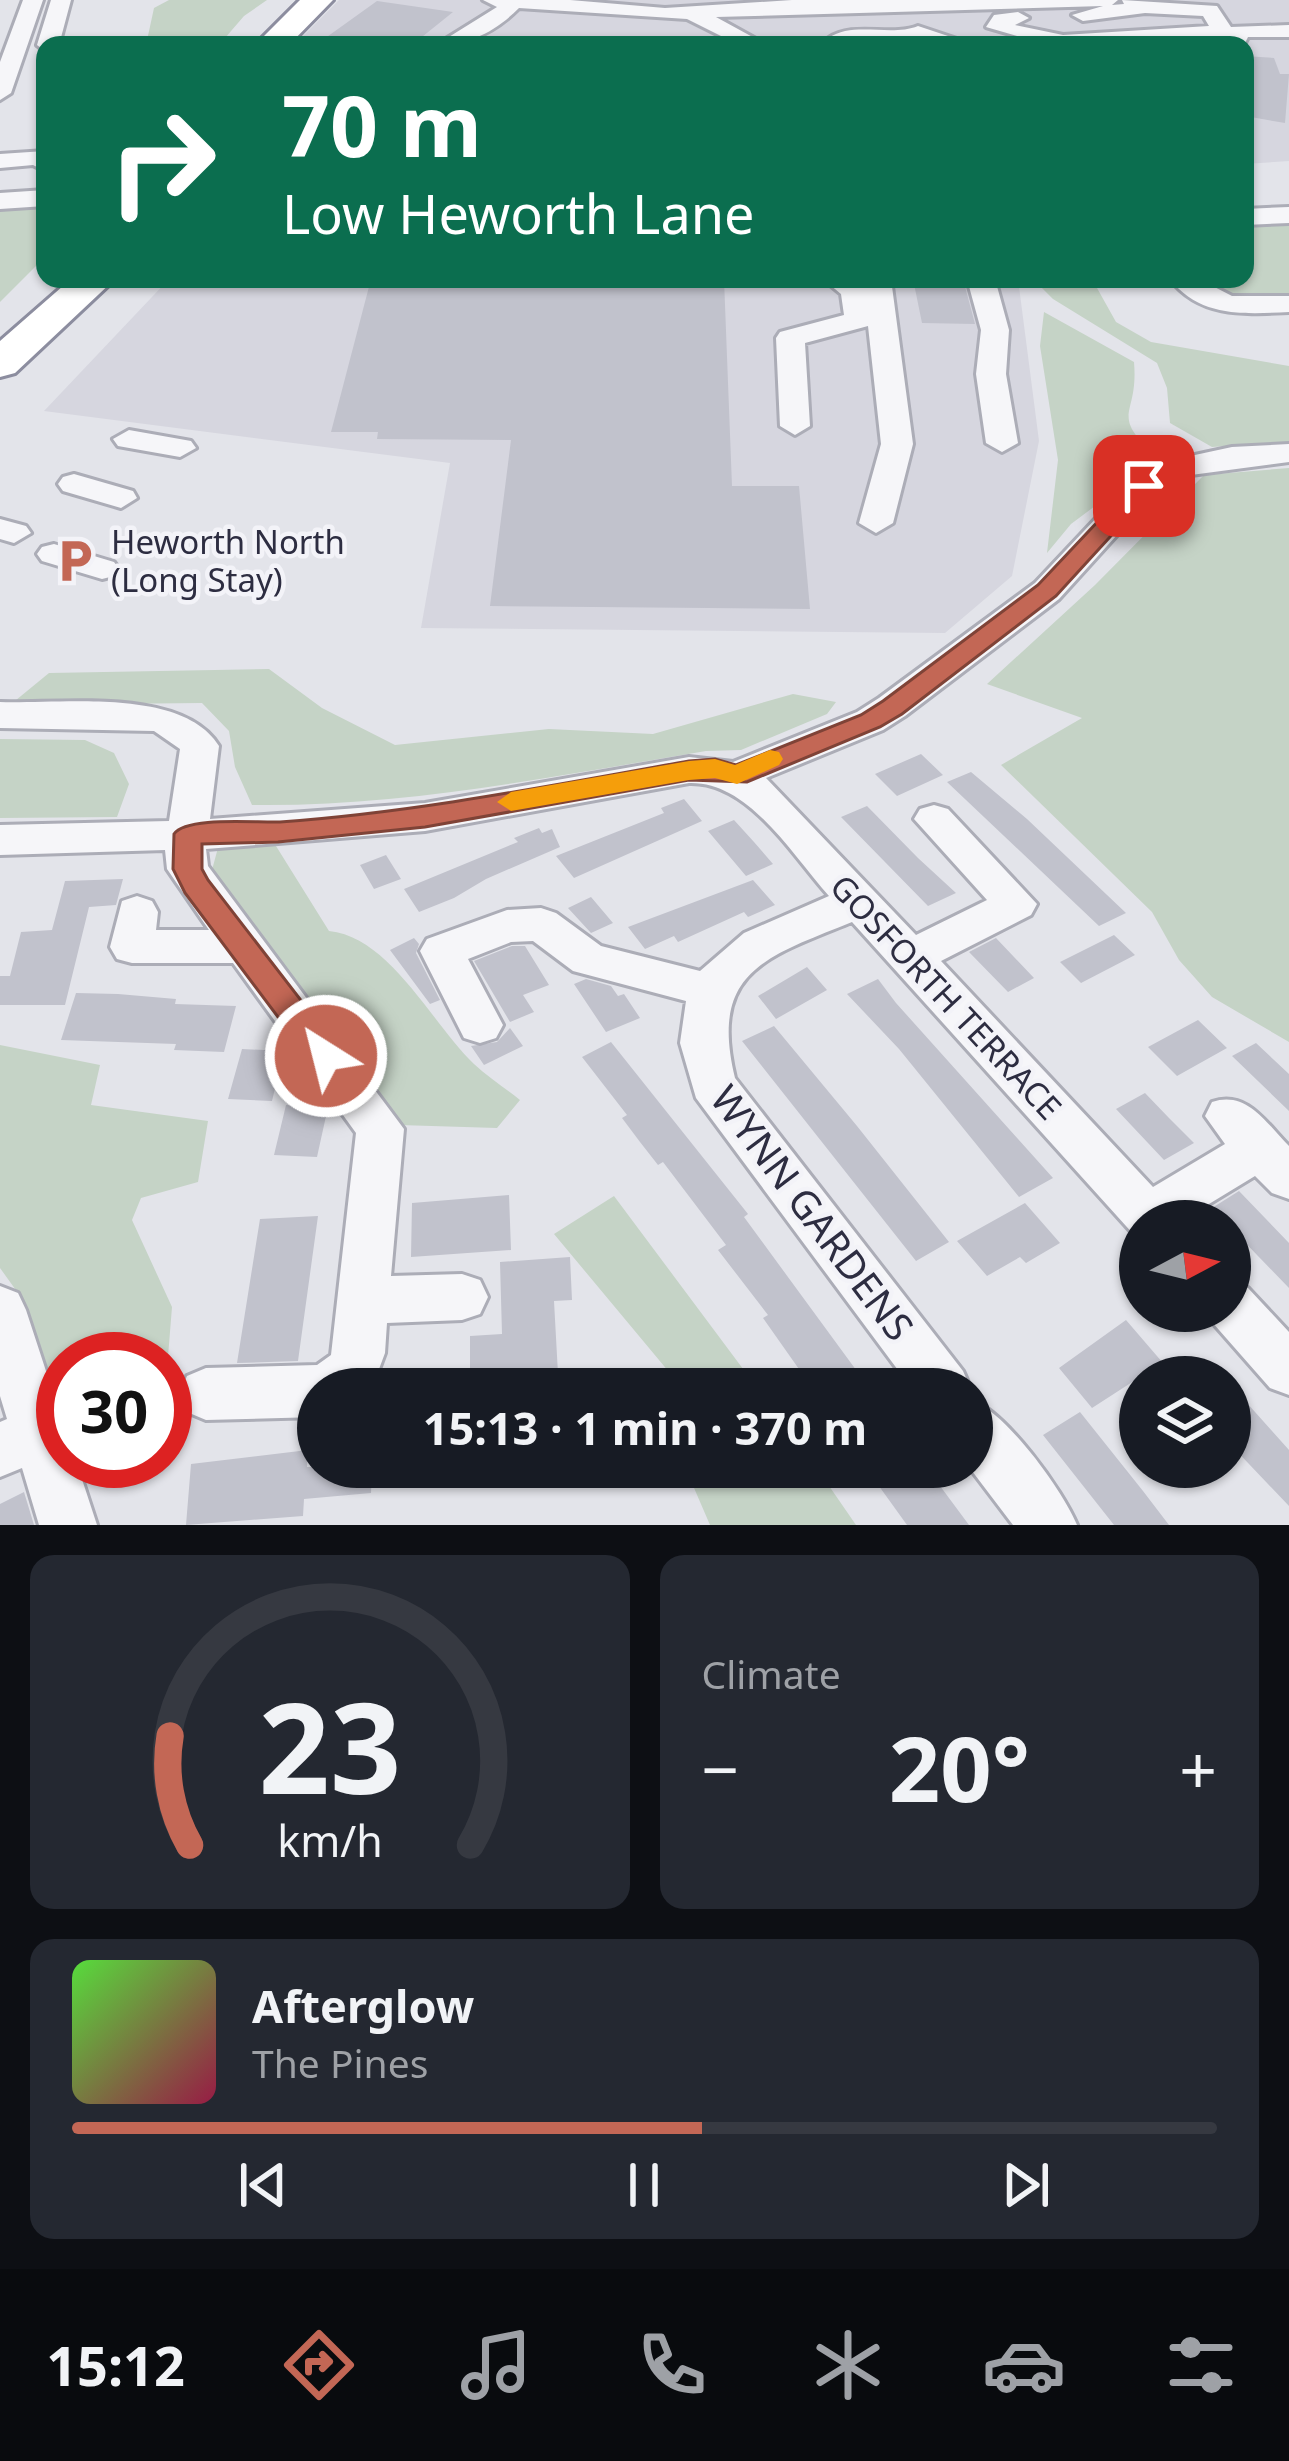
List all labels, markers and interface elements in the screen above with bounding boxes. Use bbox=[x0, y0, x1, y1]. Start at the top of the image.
text: 70 m bbox=[282, 67, 482, 182]
icon: right bbox=[84, 84, 240, 240]
text: Low Heworth Lane bbox=[282, 176, 755, 250]
pin bbox=[1093, 435, 1195, 537]
icon: arrive bbox=[1111, 453, 1177, 519]
place label: Heworth North (Long Stay) bbox=[111, 519, 345, 602]
parking icon: Heworth North (Long Stay) bbox=[50, 536, 100, 586]
street label: GOSFORTH TERRACE bbox=[821, 864, 1072, 1129]
position arrow bbox=[263, 993, 389, 1119]
street label: WYNN GARDENS bbox=[700, 1074, 927, 1350]
north arrow bbox=[1119, 1200, 1251, 1332]
map controls bbox=[1119, 1200, 1251, 1488]
speed limit sign: 30 bbox=[36, 1332, 192, 1488]
button: layers bbox=[1119, 1356, 1251, 1488]
text: 15:13 · 1 min · 370 m bbox=[423, 1397, 867, 1458]
text: Climate bbox=[702, 1647, 841, 1700]
text: 23 bbox=[258, 1661, 401, 1831]
text: 20° bbox=[889, 1706, 1030, 1828]
text: − bbox=[702, 1723, 739, 1813]
text: + bbox=[1179, 1723, 1217, 1813]
text: km/h bbox=[277, 1811, 382, 1870]
text: Afterglow bbox=[252, 1975, 474, 2036]
text: The Pines bbox=[252, 2036, 428, 2089]
icon: previous bbox=[230, 2152, 296, 2218]
icon: pause bbox=[611, 2152, 677, 2218]
icon: next bbox=[993, 2152, 1059, 2218]
icon: directions bbox=[277, 2323, 361, 2407]
icon: music bbox=[454, 2323, 538, 2407]
icon: phone bbox=[630, 2323, 714, 2407]
icon: climate bbox=[806, 2323, 890, 2407]
icon: car bbox=[982, 2323, 1066, 2407]
icon: filters bbox=[1159, 2323, 1243, 2407]
text: 15:12 bbox=[46, 2328, 185, 2402]

